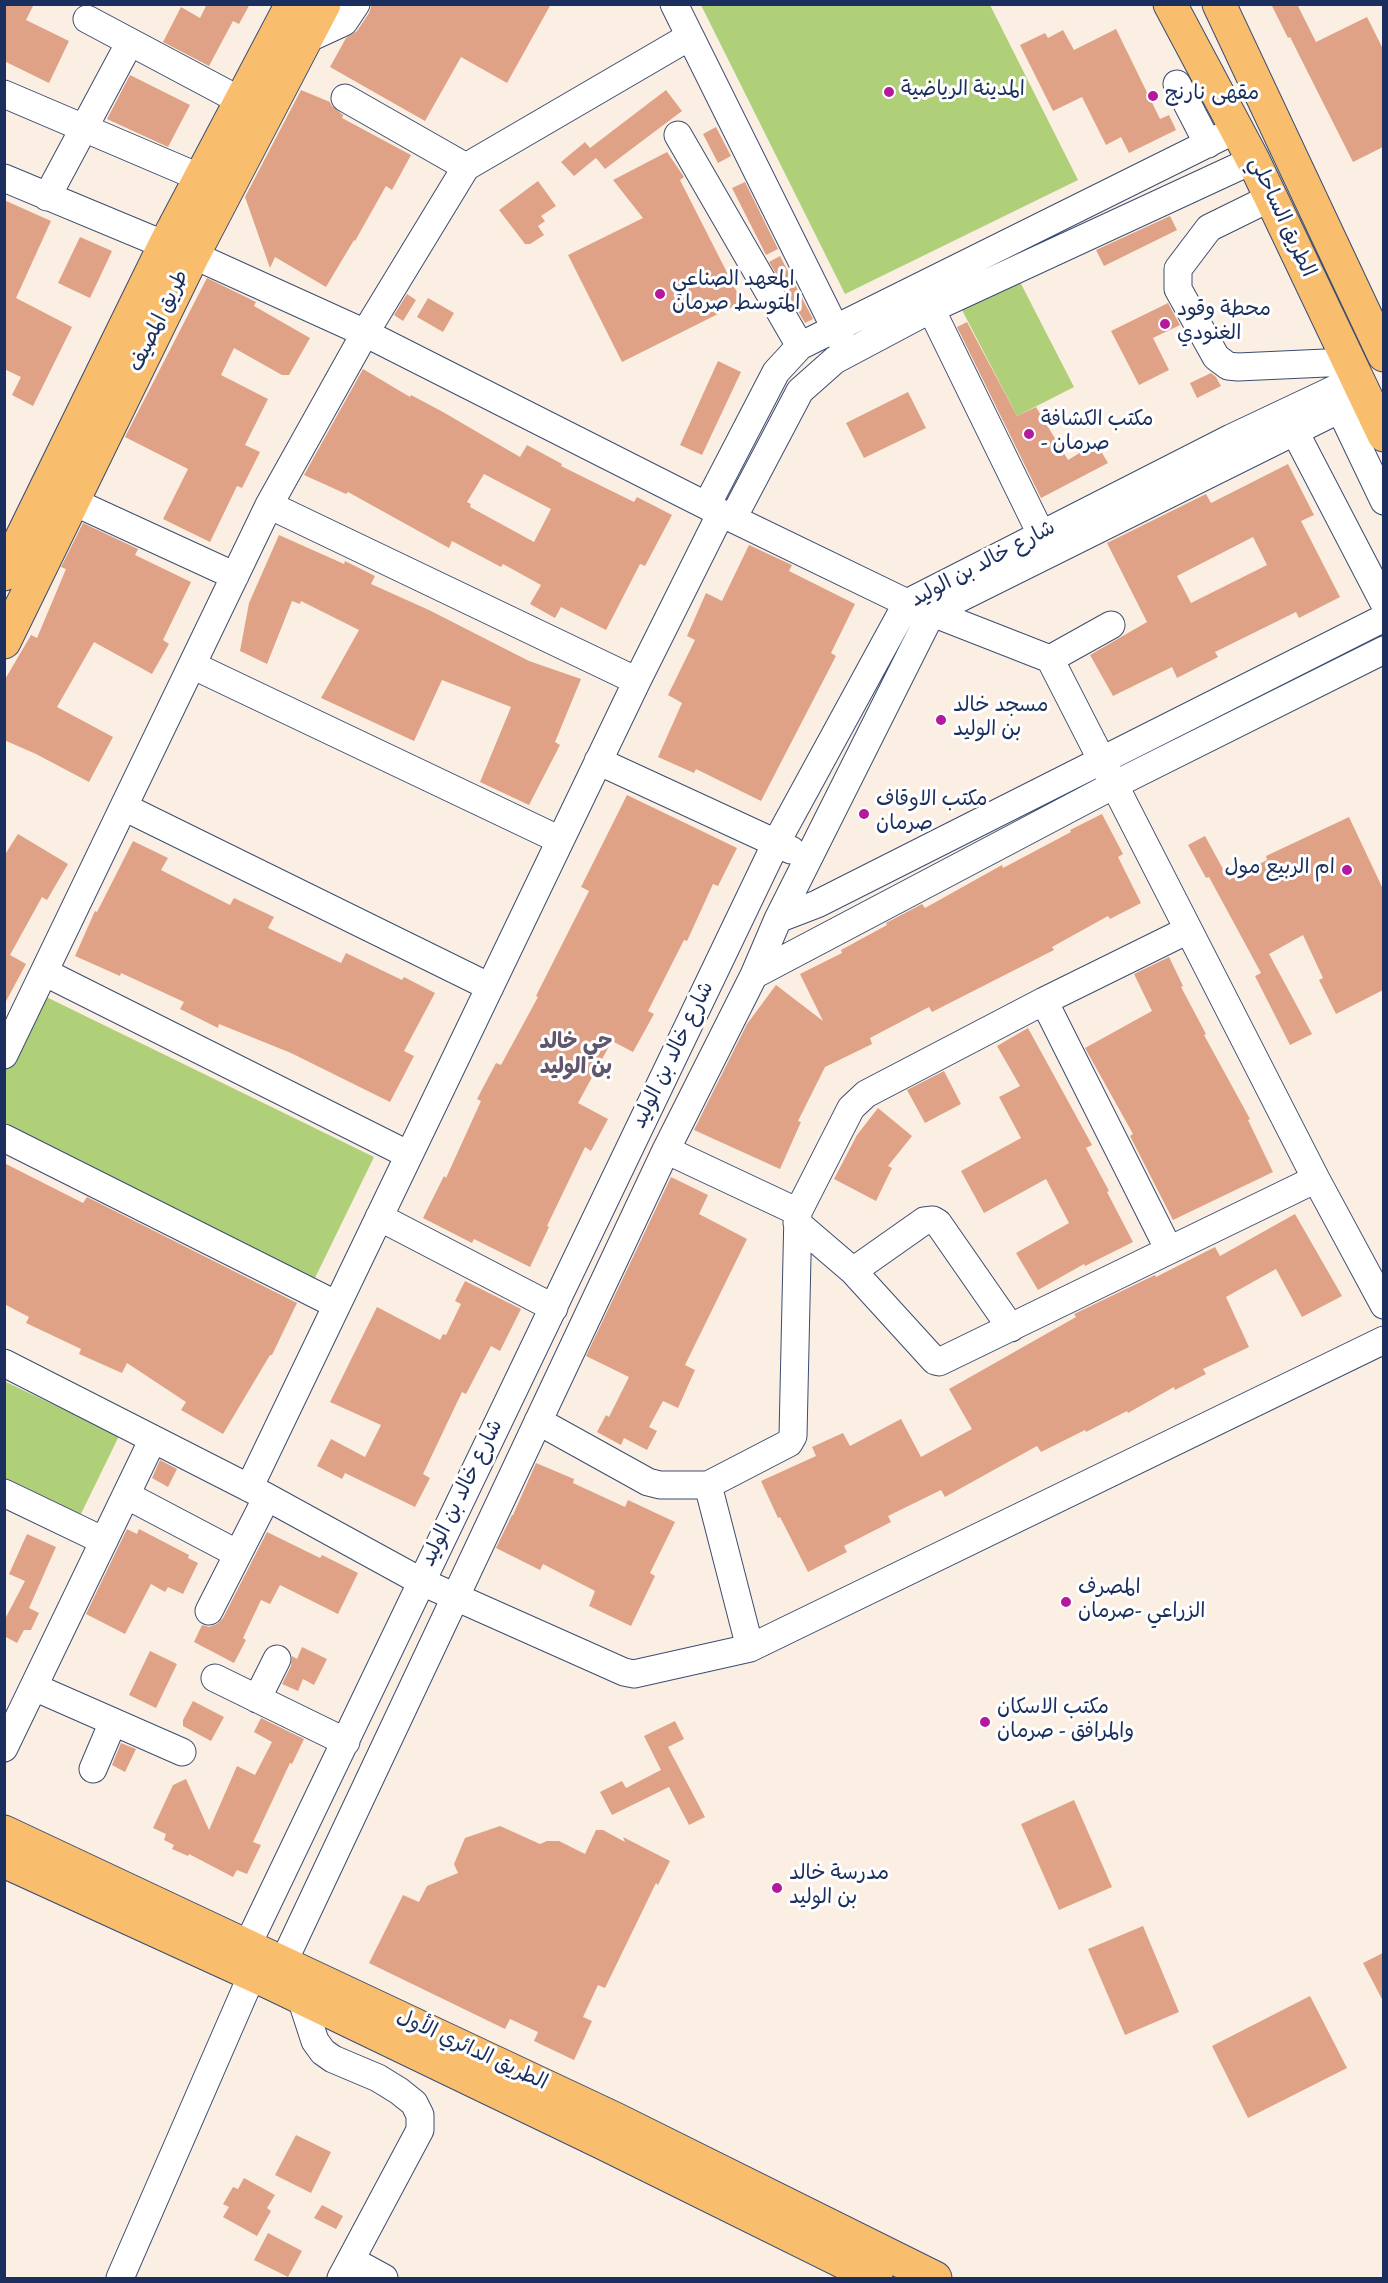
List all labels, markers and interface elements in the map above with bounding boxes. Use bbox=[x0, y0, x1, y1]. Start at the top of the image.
place label: المدينة الرياضية bbox=[901, 79, 1025, 105]
place label: مقهى نارنج bbox=[1165, 83, 1259, 109]
marker: المدينة الرياضية bbox=[882, 85, 896, 99]
marker: مقهى نارنج bbox=[1146, 89, 1160, 103]
street label: الطريق الساحلي bbox=[1241, 154, 1319, 282]
street label: طريق المصيف bbox=[126, 267, 196, 377]
place label: المعهد الصناعي المتوسط صرمان bbox=[672, 269, 800, 319]
marker: المعهد الصناعي المتوسط صرمان bbox=[653, 287, 667, 301]
place label: محطة وقود الغنودي bbox=[1177, 299, 1271, 349]
marker: محطة وقود الغنودي bbox=[1158, 317, 1172, 331]
place label: مكتب الكشافة - صرمان bbox=[1041, 409, 1154, 459]
marker: مكتب الكشافة - صرمان bbox=[1022, 427, 1036, 441]
street label: شارع خالد بن الوليد bbox=[907, 517, 1061, 615]
place label: مسجد خالد بن الوليد bbox=[953, 695, 1048, 745]
marker: مسجد خالد بن الوليد bbox=[934, 713, 948, 727]
place label: مكتب الاوقاف صرمان bbox=[876, 789, 988, 839]
marker: مكتب الاوقاف صرمان bbox=[857, 807, 871, 821]
place label: ام الربيع مول bbox=[1225, 857, 1335, 883]
marker: ام الربيع مول bbox=[1340, 863, 1354, 877]
street label: شارع خالد بن الوليد bbox=[629, 978, 721, 1134]
district label: حي خالد بن الوليد bbox=[540, 1032, 612, 1084]
street label: شارع خالد بن الوليد bbox=[418, 1416, 510, 1572]
place label: المصرف الزراعي -صرمان bbox=[1078, 1577, 1205, 1627]
marker: المصرف الزراعي -صرمان bbox=[1059, 1595, 1073, 1609]
place label: مكتب الاسكان والمرافق - صرمان bbox=[997, 1697, 1134, 1747]
marker: مكتب الاسكان والمرافق - صرمان bbox=[978, 1715, 992, 1729]
place label: مدرسة خالد بن الوليد bbox=[789, 1863, 889, 1913]
marker: مدرسة خالد بن الوليد bbox=[770, 1881, 784, 1895]
street label: الطريق الدائري الأول bbox=[392, 2006, 550, 2098]

